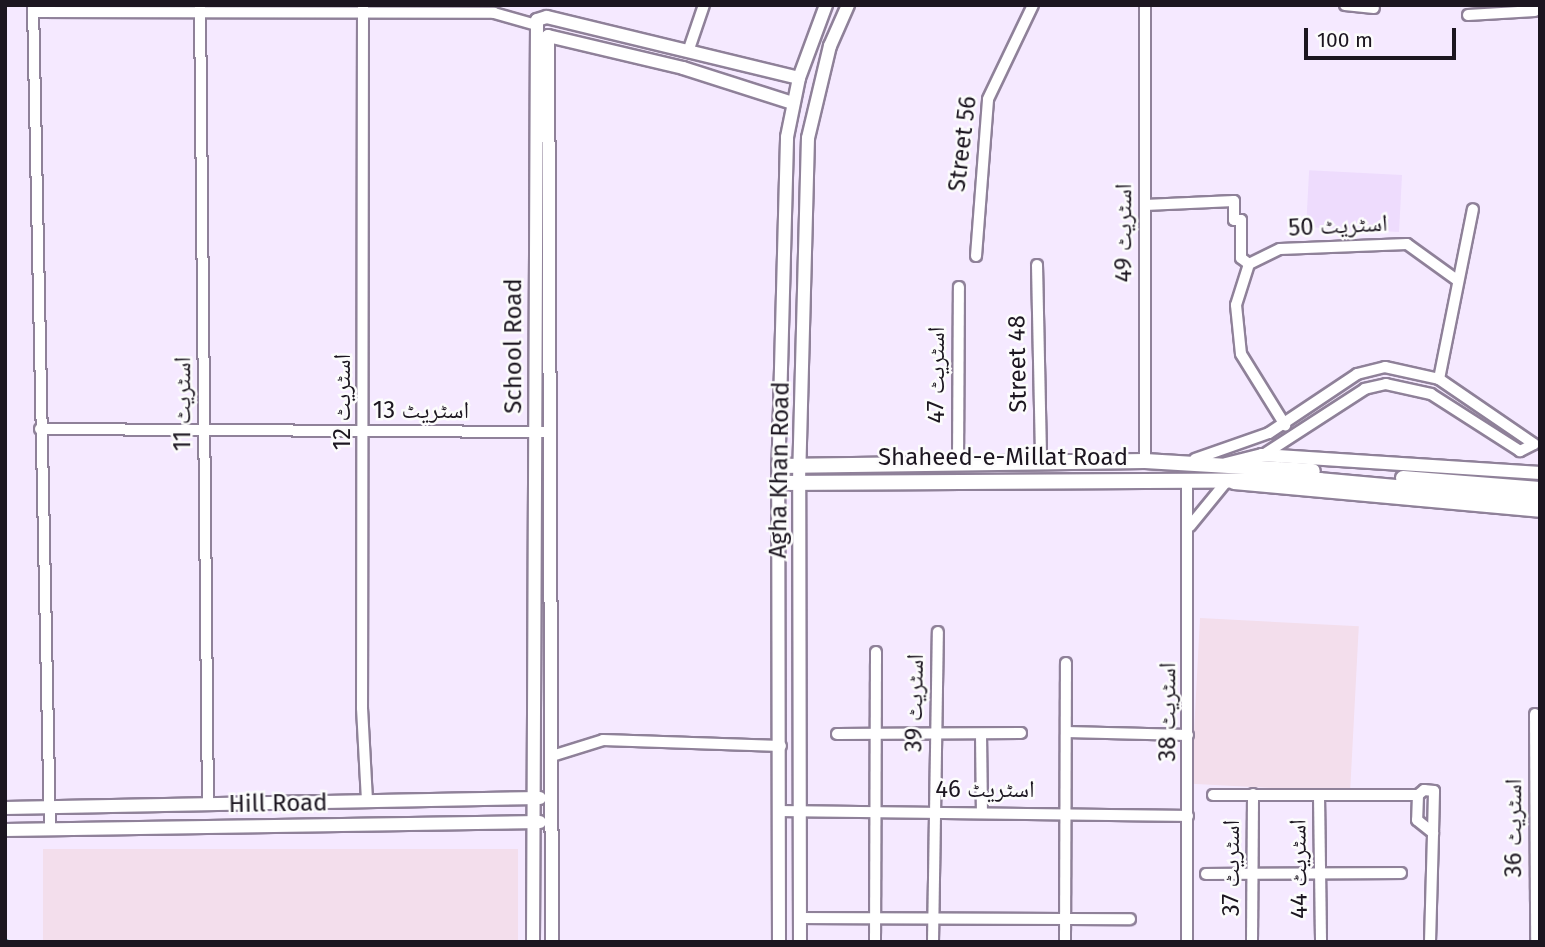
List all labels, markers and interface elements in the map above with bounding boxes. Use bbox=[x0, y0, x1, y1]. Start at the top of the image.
scale bar bbox=[1307, 14, 1459, 58]
text: 100 m bbox=[1317, 27, 1373, 53]
street label: Street 56 bbox=[943, 94, 983, 194]
street label: اسٹریٹ 49 bbox=[1110, 184, 1138, 282]
street label: اسٹریٹ 50 bbox=[1288, 209, 1388, 243]
street label: School Road bbox=[500, 278, 528, 414]
street label: Street 48 bbox=[1003, 315, 1033, 413]
street label: اسٹریٹ 47 bbox=[923, 327, 951, 423]
street label: اسٹریٹ 12 bbox=[329, 354, 357, 450]
street label: اسٹریٹ 11 bbox=[169, 357, 197, 451]
street label: Agha Khan Road bbox=[764, 381, 796, 559]
street label: اسٹریٹ 13 bbox=[373, 397, 469, 425]
street label: Shaheed-e-Millat Road bbox=[878, 444, 1128, 472]
street label: اسٹریٹ 39 bbox=[900, 654, 930, 752]
street label: اسٹریٹ 38 bbox=[1154, 662, 1182, 762]
street label: اسٹریٹ 46 bbox=[935, 776, 1035, 804]
street label: اسٹریٹ 36 bbox=[1500, 779, 1528, 877]
street label: Hill Road bbox=[228, 789, 328, 819]
street label: اسٹریٹ 44 bbox=[1284, 819, 1314, 919]
street label: اسٹریٹ 37 bbox=[1218, 820, 1246, 916]

